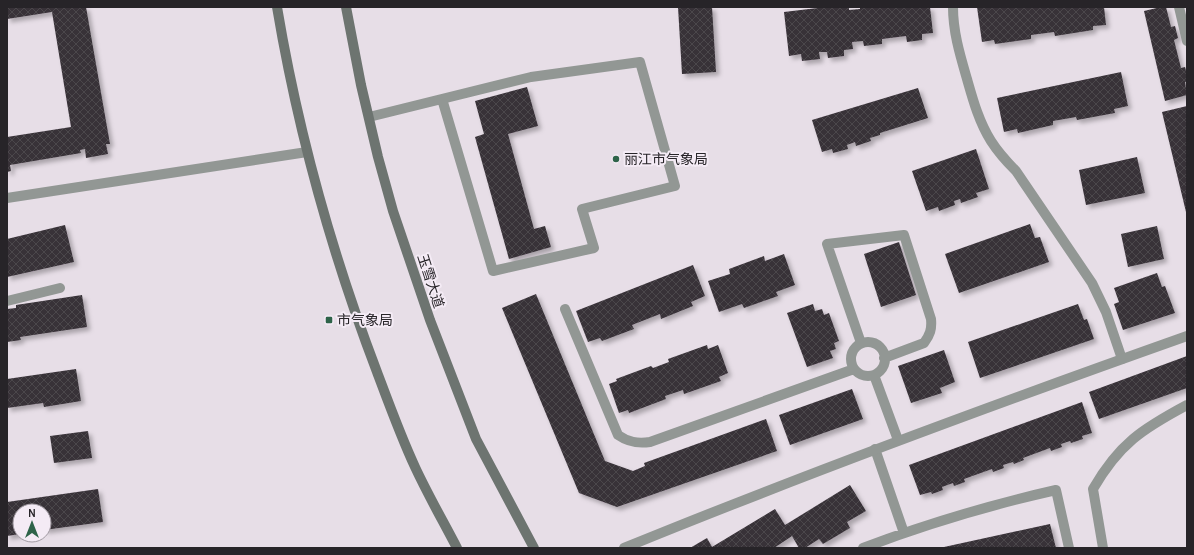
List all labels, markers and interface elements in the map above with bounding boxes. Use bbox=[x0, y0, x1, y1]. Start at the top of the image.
place label: 丽江市气象局 bbox=[624, 151, 708, 168]
marker: 丽江市气象局 bbox=[611, 154, 621, 164]
street label: 玉雪大道 bbox=[414, 252, 447, 310]
place label: 市气象局 bbox=[337, 312, 393, 329]
marker: 市气象局 bbox=[324, 315, 334, 325]
north arrow bbox=[12, 503, 52, 543]
text: N bbox=[28, 507, 36, 520]

